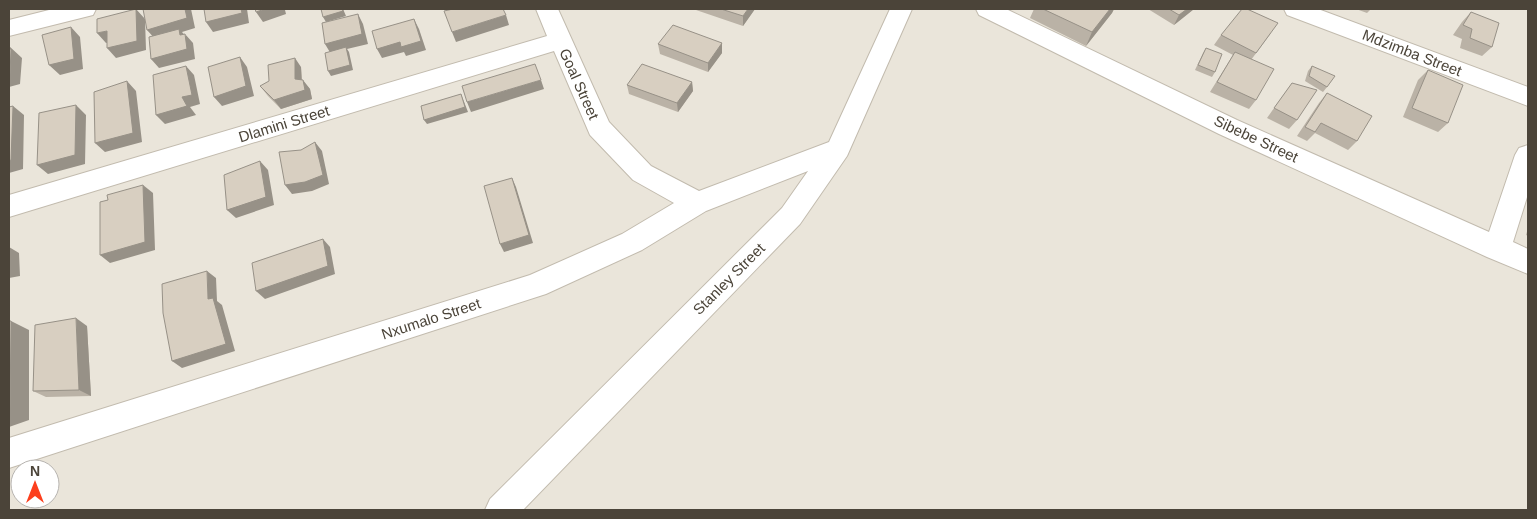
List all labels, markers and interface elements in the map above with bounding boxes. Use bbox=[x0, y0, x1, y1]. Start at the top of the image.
street label: Mdzimba Street bbox=[1360, 26, 1465, 80]
street label: Goal Street bbox=[556, 46, 603, 123]
street label: Dlamini Street bbox=[236, 101, 332, 145]
street label: Sibebe Street bbox=[1211, 112, 1302, 166]
street label: Stanley Street bbox=[689, 239, 769, 318]
street label: Nxumalo Street bbox=[379, 294, 483, 343]
north arrow bbox=[10, 459, 60, 509]
text: N bbox=[30, 463, 40, 479]

